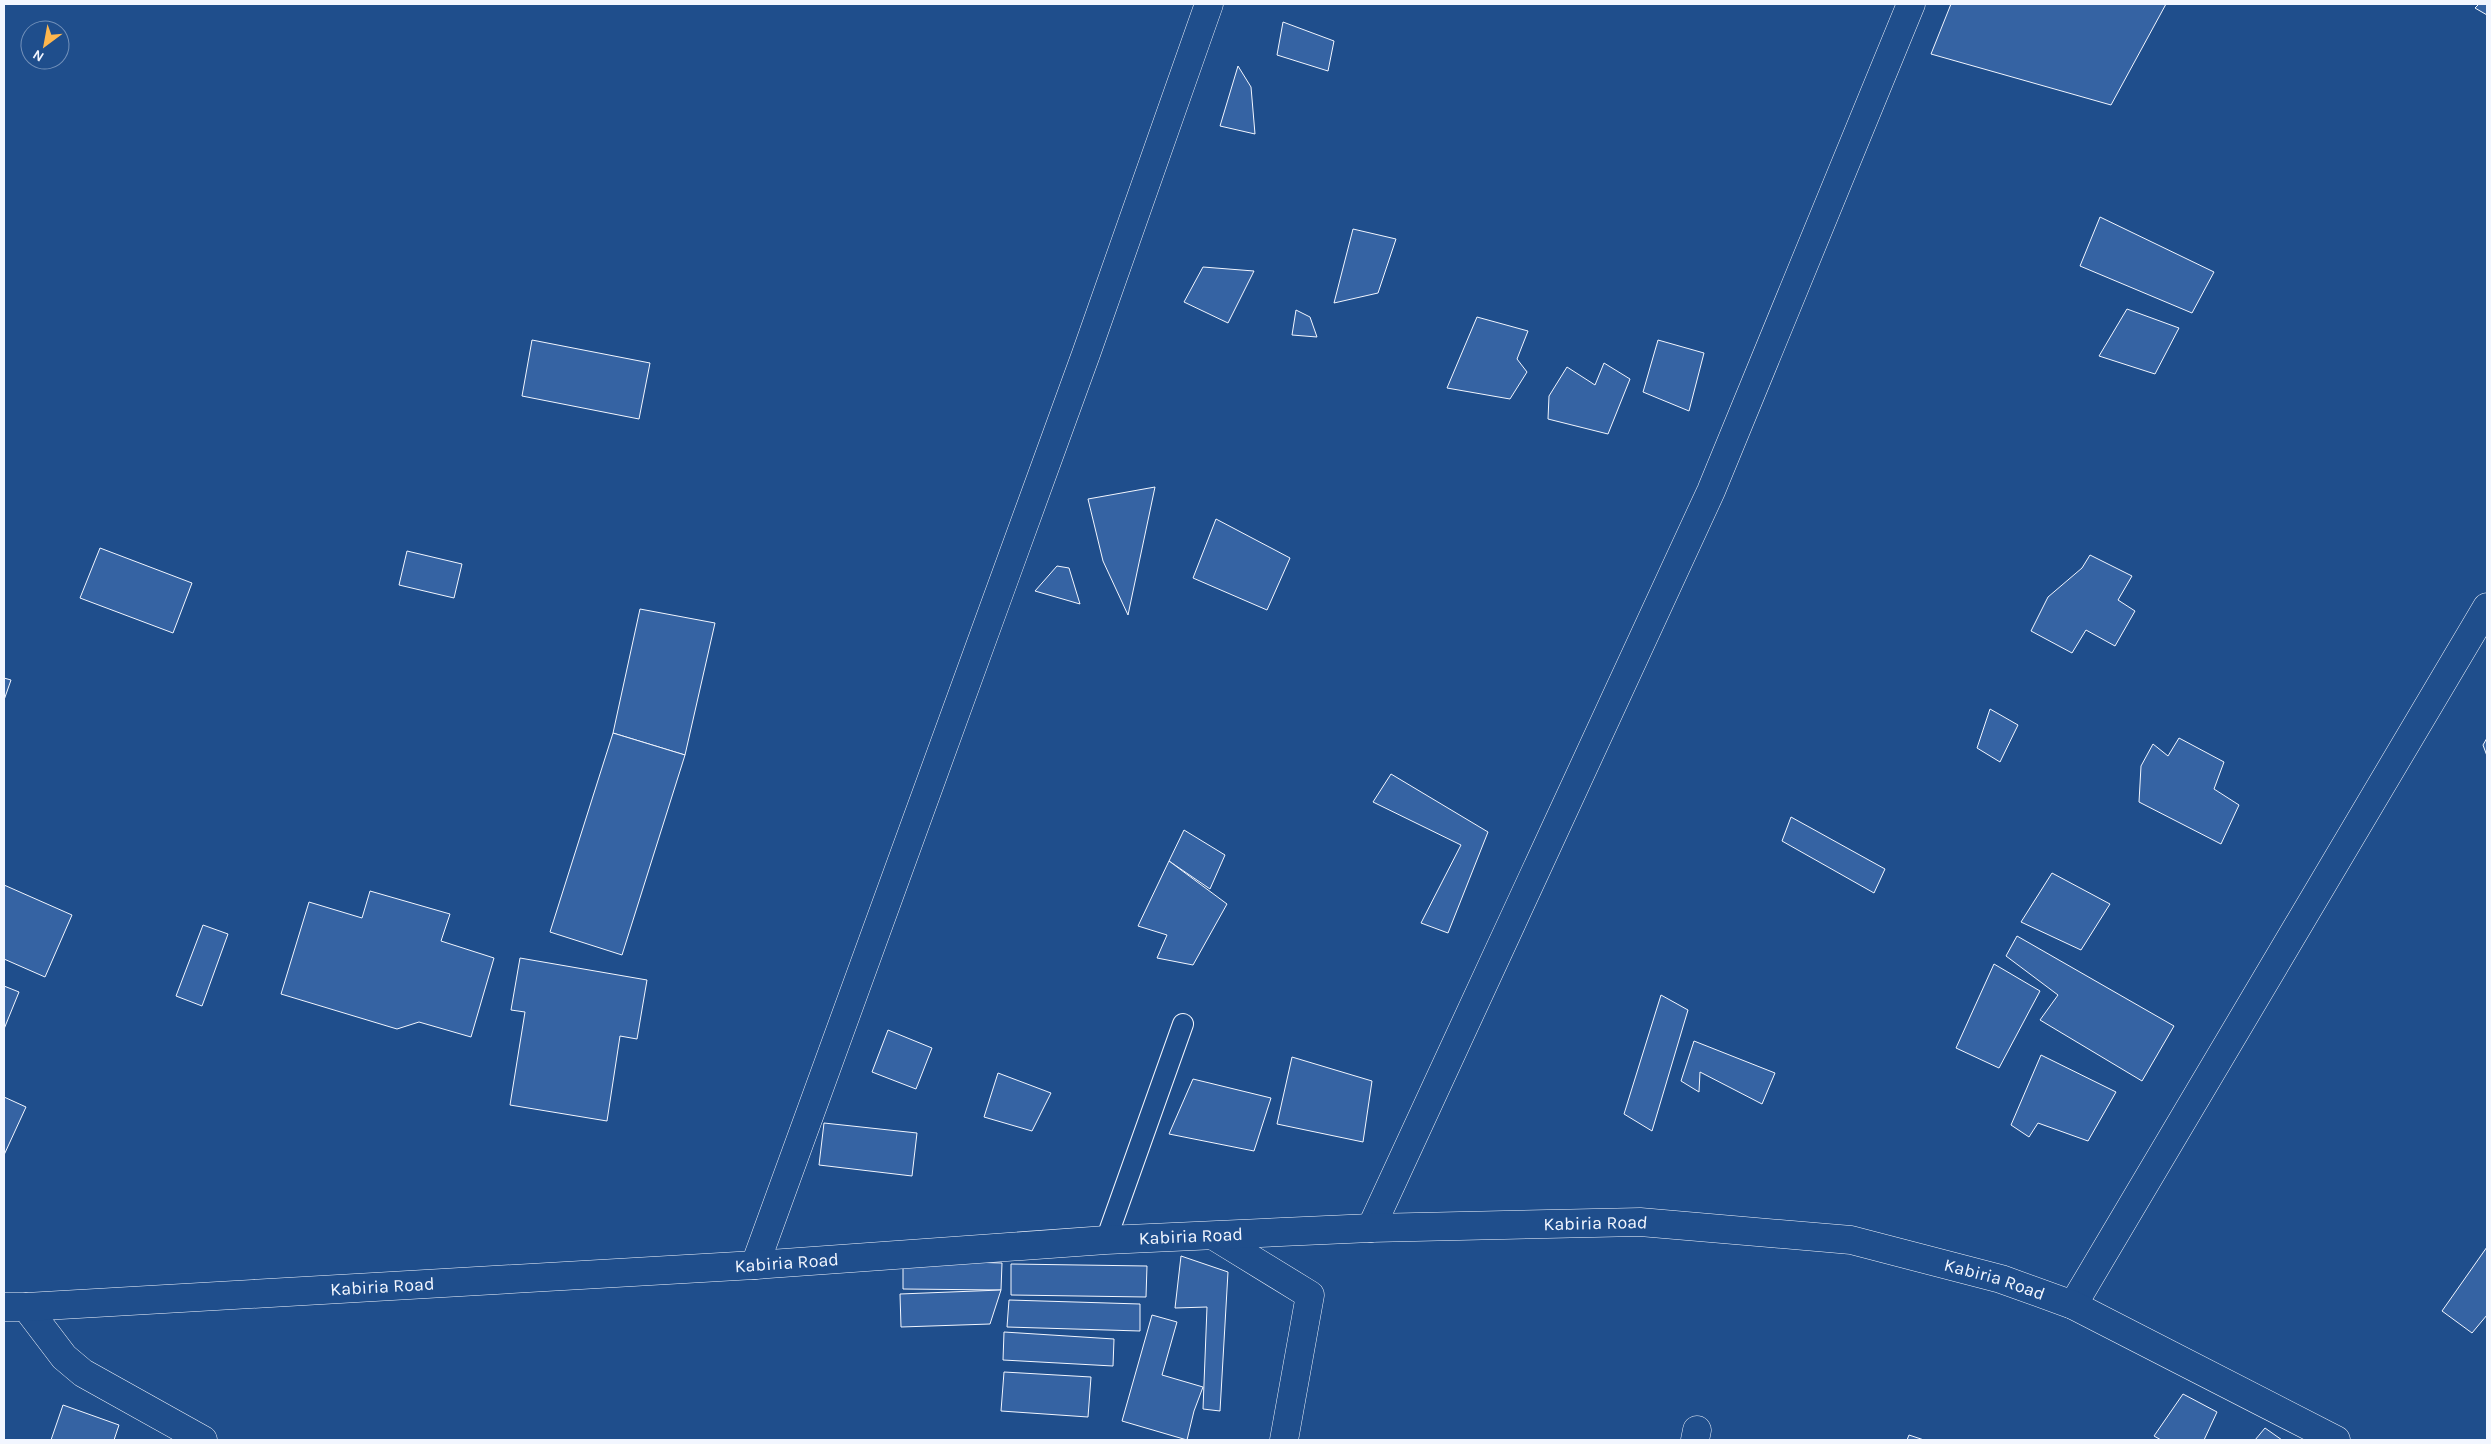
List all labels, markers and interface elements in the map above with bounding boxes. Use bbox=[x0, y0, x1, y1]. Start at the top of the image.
north arrow bbox=[20, 20, 70, 70]
text: N bbox=[30, 46, 47, 65]
street label: Kabiria Road bbox=[1543, 1211, 1649, 1235]
street label: Kabiria Road bbox=[1138, 1223, 1243, 1250]
street label: Kabiria Road bbox=[734, 1248, 840, 1277]
street label: Kabiria Road bbox=[1942, 1254, 2048, 1305]
street label: Kabiria Road bbox=[330, 1272, 435, 1300]

